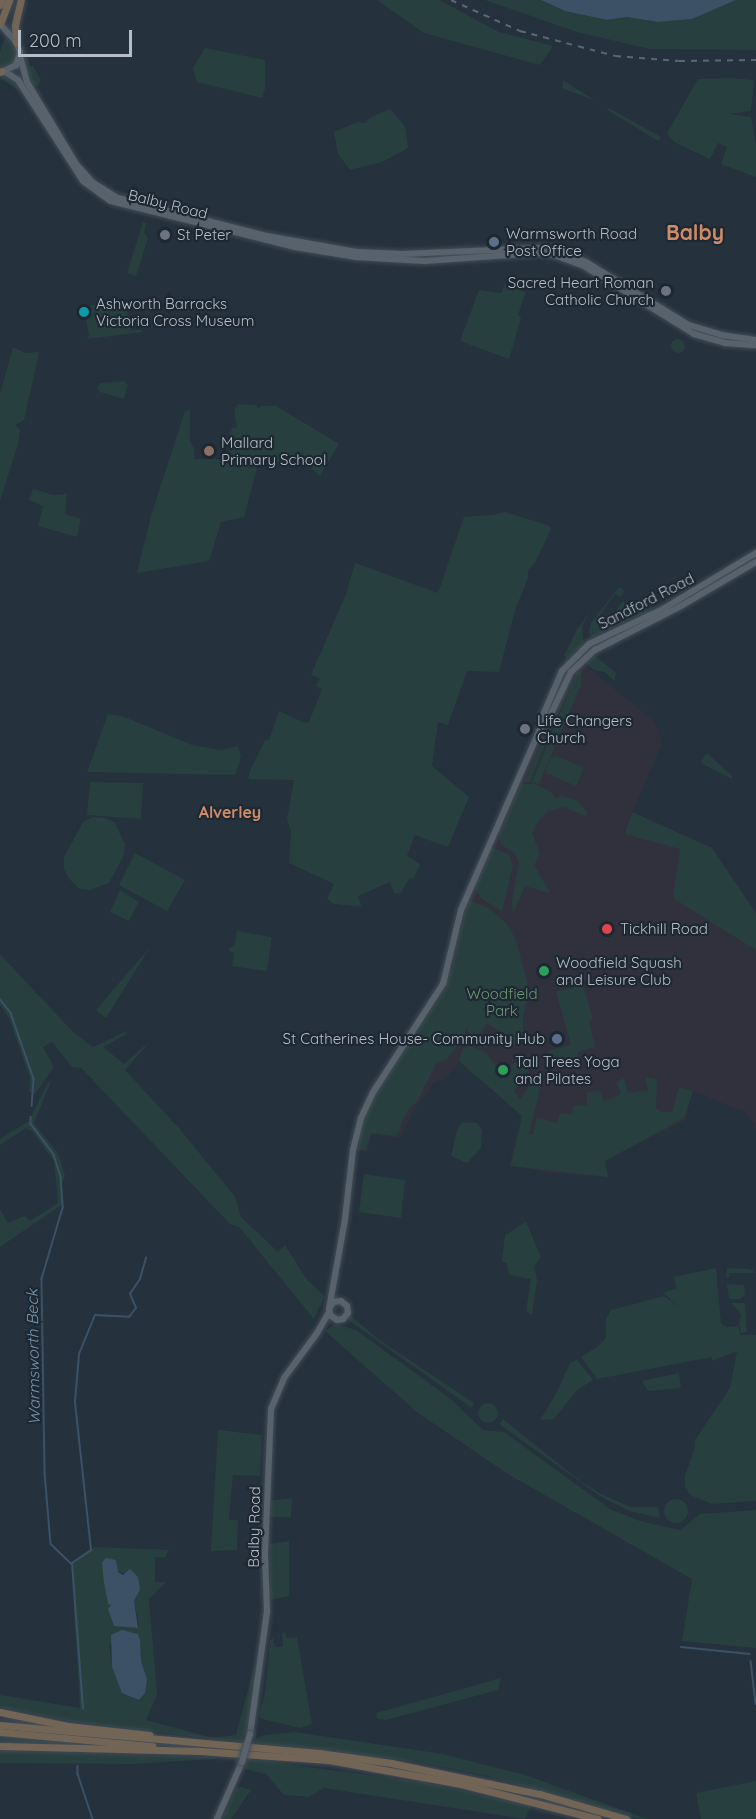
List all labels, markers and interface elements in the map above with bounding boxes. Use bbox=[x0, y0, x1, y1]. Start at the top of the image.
scale bar bbox=[21, 18, 135, 56]
text: 200 m bbox=[29, 29, 82, 52]
street label: Balby Road bbox=[126, 185, 210, 223]
district label: Balby bbox=[666, 219, 724, 245]
place label: Warmsworth Road Post Office bbox=[506, 224, 637, 259]
place label: St Peter bbox=[177, 226, 231, 244]
marker: St Peter bbox=[158, 228, 172, 242]
marker: Warmsworth Road Post Office bbox=[487, 235, 501, 249]
place label: Sacred Heart Roman Catholic Church bbox=[508, 273, 654, 308]
marker: Sacred Heart Roman Catholic Church bbox=[659, 284, 673, 298]
place label: Ashworth Barracks Victoria Cross Museum bbox=[96, 294, 254, 329]
marker: Ashworth Barracks Victoria Cross Museum bbox=[77, 305, 91, 319]
place label: Mallard Primary School bbox=[221, 433, 326, 468]
marker: Mallard Primary School bbox=[202, 444, 216, 458]
street label: Sandford Road bbox=[595, 569, 697, 633]
place label: Life Changers Church bbox=[537, 711, 632, 746]
marker: Life Changers Church bbox=[518, 722, 532, 736]
district label: Alverley bbox=[199, 802, 261, 822]
marker: Tickhill Road bbox=[598, 920, 616, 938]
place label: Tickhill Road bbox=[620, 920, 708, 938]
place label: Woodfield Squash and Leisure Club bbox=[556, 953, 682, 988]
marker: Woodfield Squash and Leisure Club bbox=[537, 964, 551, 978]
park label: Woodfield Park bbox=[467, 984, 537, 1019]
place label: St Catherines House- Community Hub bbox=[283, 1030, 545, 1048]
marker: St Catherines House- Community Hub bbox=[550, 1032, 564, 1046]
place label: Tall Trees Yoga and Pilates bbox=[515, 1052, 620, 1087]
marker: Tall Trees Yoga and Pilates bbox=[496, 1063, 510, 1077]
water label: Warmsworth Beck bbox=[22, 1289, 44, 1425]
street label: Balby Road bbox=[244, 1486, 264, 1568]

